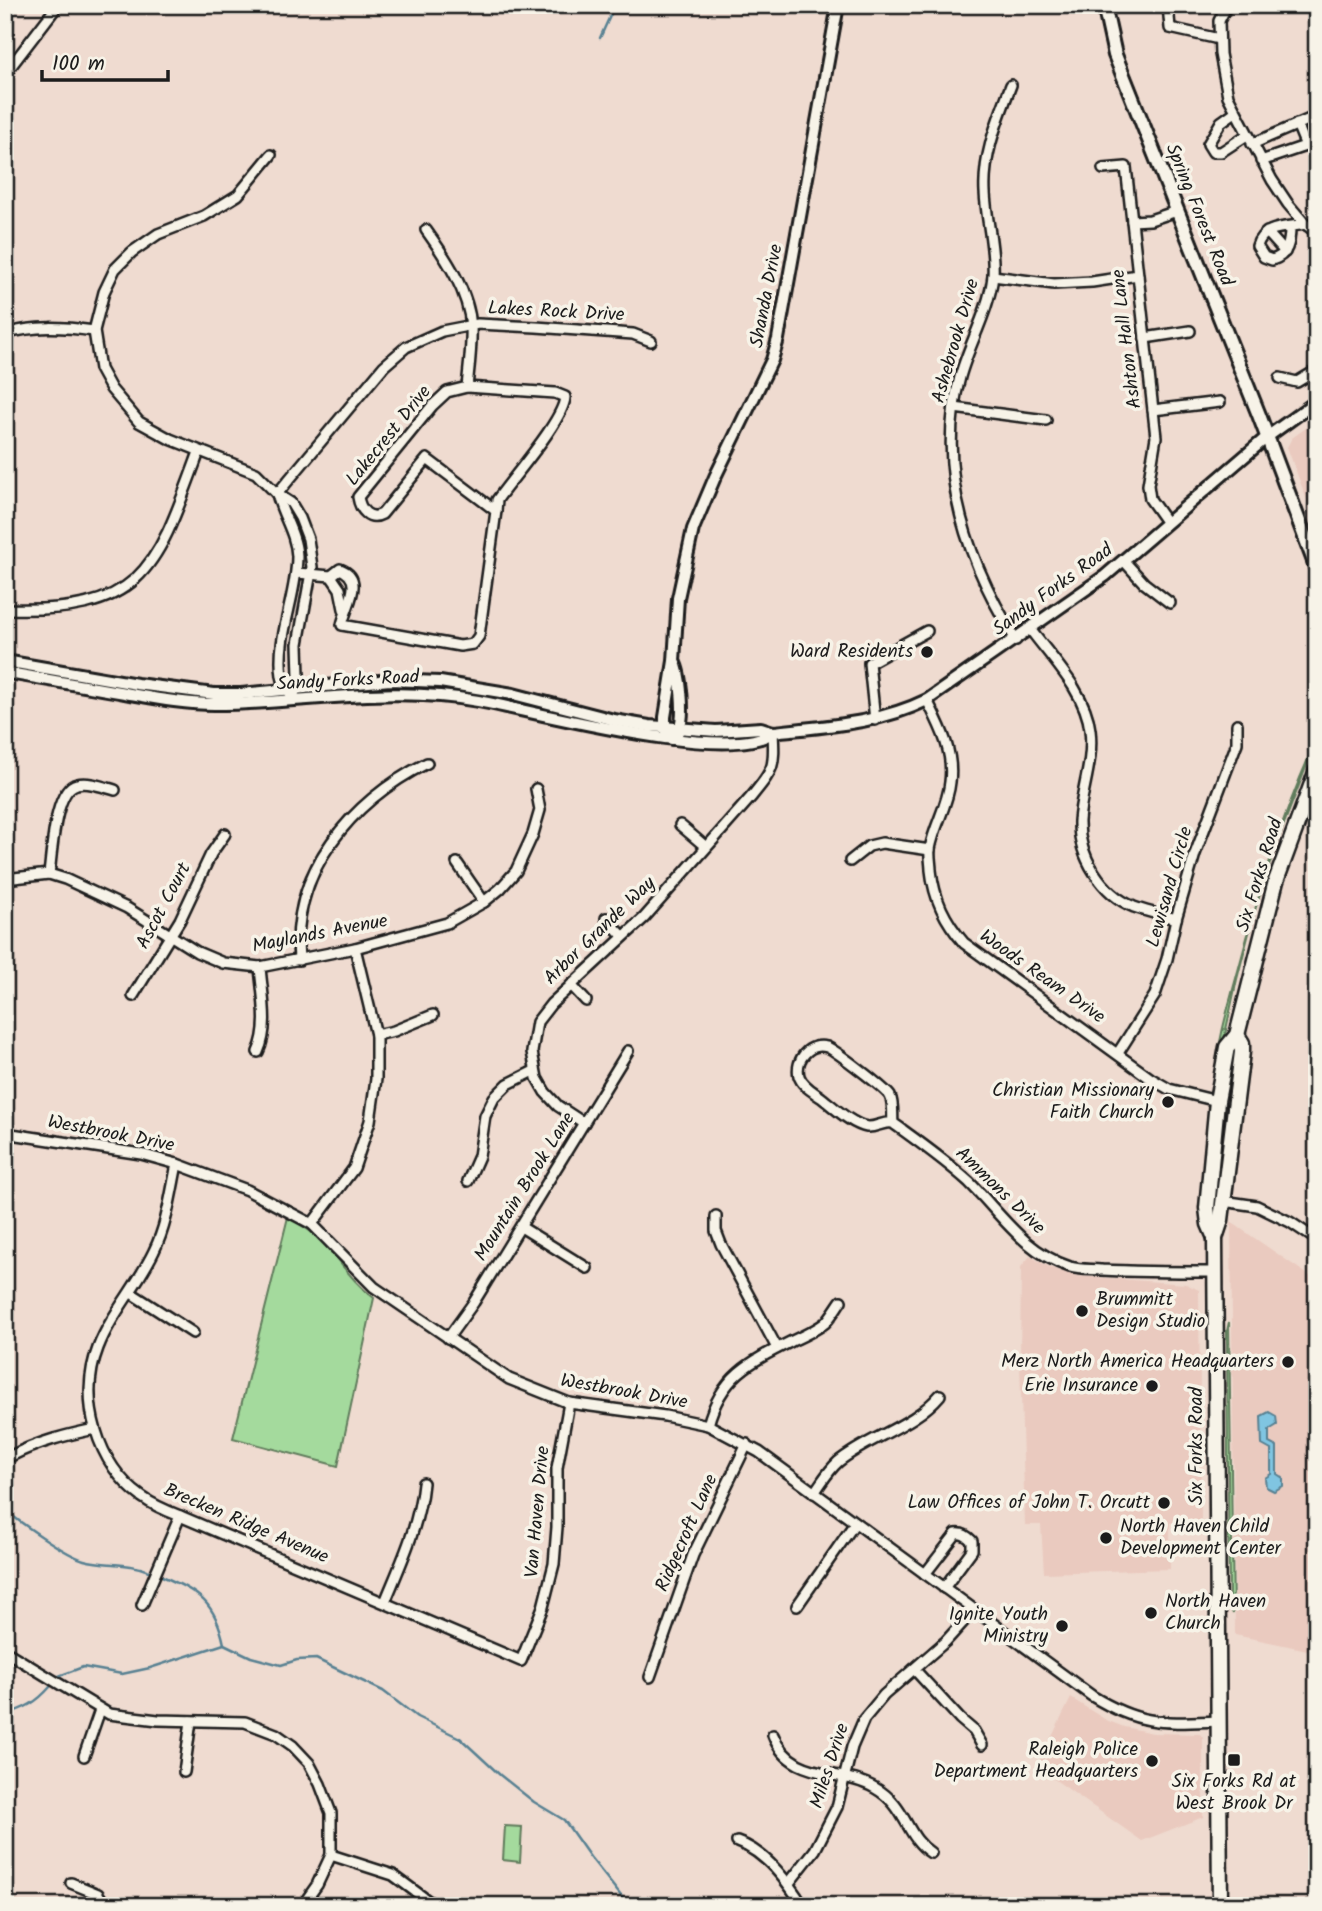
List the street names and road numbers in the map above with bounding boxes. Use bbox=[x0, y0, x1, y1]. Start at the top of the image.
street label: Spring Forest Road bbox=[1157, 139, 1241, 291]
street label: Shanda Drive bbox=[742, 241, 792, 350]
street label: Ashton Hall Lane bbox=[1104, 267, 1150, 410]
street label: Ashebrook Drive bbox=[924, 275, 988, 407]
street label: Lakes Rock Drive bbox=[487, 293, 626, 331]
street label: Lakecrest Drive bbox=[339, 379, 440, 493]
street label: Sandy Forks Road bbox=[986, 536, 1120, 644]
street label: Sandy Forks Road bbox=[276, 662, 421, 700]
street label: Six Forks Road bbox=[1228, 814, 1292, 936]
street label: Lewisand Circle bbox=[1138, 823, 1202, 951]
street label: Ascot Court bbox=[129, 857, 200, 955]
street label: Arbor Grande Way bbox=[537, 869, 664, 992]
street label: Maylands Avenue bbox=[250, 906, 391, 962]
street label: Woods Ream Drive bbox=[973, 922, 1112, 1032]
street label: Mountain Brook Lane bbox=[467, 1106, 583, 1268]
street label: Westbrook Drive bbox=[45, 1107, 177, 1161]
street label: Ammons Drive bbox=[948, 1140, 1052, 1242]
street label: Westbrook Drive bbox=[558, 1366, 690, 1418]
street label: Six Forks Road bbox=[1182, 1387, 1212, 1505]
street label: Van Haven Drive bbox=[517, 1444, 559, 1579]
street label: Ridgecroft Lane bbox=[648, 1469, 727, 1597]
street label: Brecken Ridge Avenue bbox=[159, 1476, 334, 1573]
street label: Miles Drive bbox=[802, 1719, 858, 1813]

